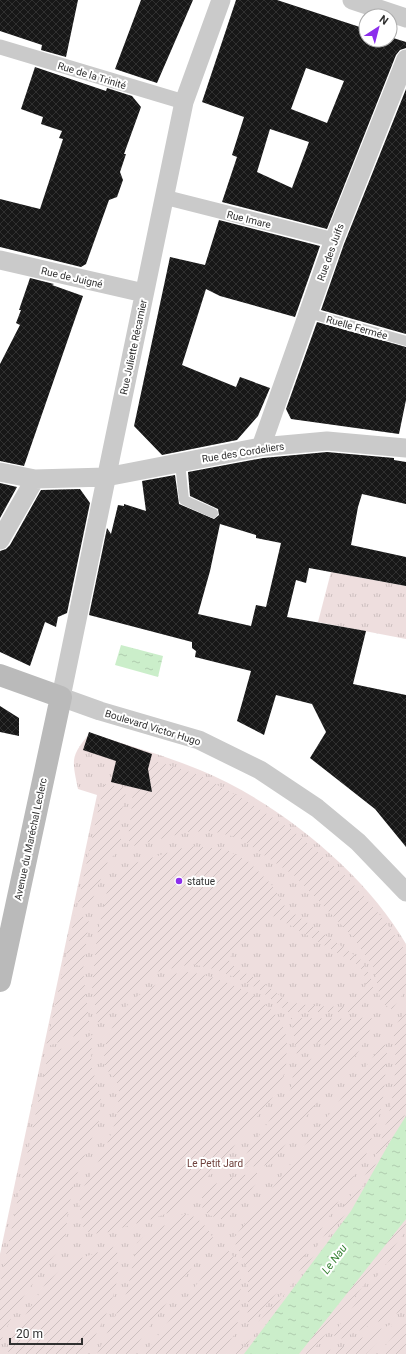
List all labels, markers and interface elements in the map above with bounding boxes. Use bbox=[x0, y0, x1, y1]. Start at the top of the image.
north arrow bbox=[358, 8, 398, 48]
text: N bbox=[377, 13, 391, 28]
street label: Rue de la Trinité bbox=[56, 60, 127, 91]
street label: Rue Imare bbox=[226, 209, 272, 230]
street label: Rue des Juifs bbox=[315, 222, 346, 282]
street label: Rue de Juigné bbox=[40, 265, 104, 290]
street label: Rue Juliette Récamier bbox=[118, 298, 149, 396]
street label: Ruelle Fermée bbox=[325, 313, 389, 341]
street label: Rue des Cordeliers bbox=[201, 441, 285, 464]
street label: Boulevard Victor Hugo bbox=[104, 708, 202, 747]
street label: Avenue du Maréchal Leclerc bbox=[12, 777, 49, 901]
marker: statue bbox=[174, 876, 184, 886]
place label: statue bbox=[187, 876, 215, 887]
park label: Le Petit Jard bbox=[187, 1158, 243, 1169]
water label: Le Nau bbox=[319, 1242, 350, 1277]
scale bar bbox=[10, 1320, 82, 1346]
text: 20 m bbox=[16, 1327, 43, 1341]

